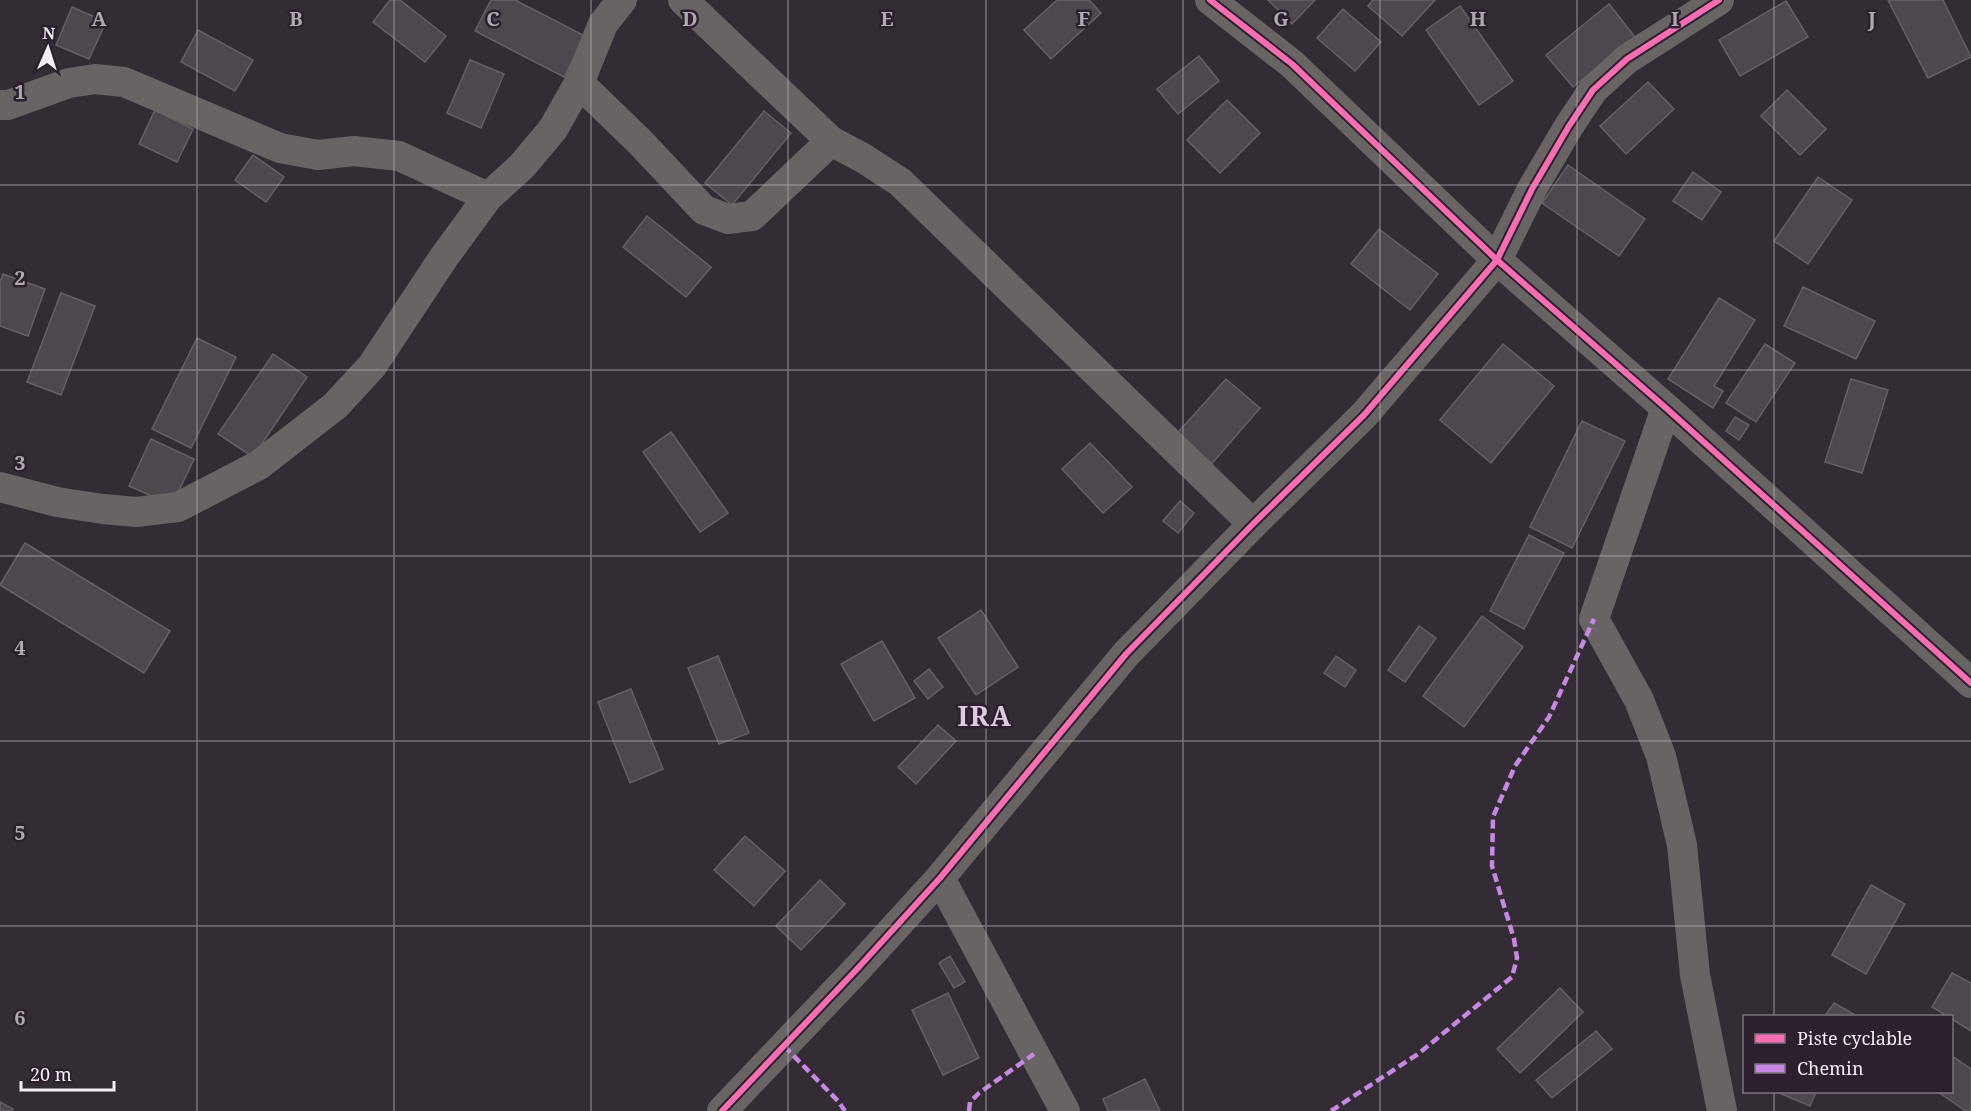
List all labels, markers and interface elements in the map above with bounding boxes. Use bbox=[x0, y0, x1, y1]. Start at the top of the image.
text: A bbox=[91, 5, 107, 32]
text: B bbox=[289, 5, 303, 32]
text: C bbox=[486, 5, 500, 32]
text: D bbox=[682, 5, 698, 32]
text: E bbox=[880, 5, 894, 32]
text: F bbox=[1078, 5, 1090, 32]
text: G bbox=[1273, 5, 1289, 32]
text: H bbox=[1470, 5, 1486, 32]
text: I bbox=[1671, 5, 1679, 32]
text: J bbox=[1867, 5, 1876, 32]
north arrow bbox=[18, 18, 78, 78]
text: N bbox=[42, 22, 56, 44]
text: 1 bbox=[14, 78, 26, 105]
text: 2 bbox=[14, 264, 26, 291]
text: 3 bbox=[14, 449, 26, 476]
text: 4 bbox=[14, 634, 26, 661]
district label: IRA bbox=[958, 697, 1012, 734]
text: 5 bbox=[14, 819, 26, 846]
text: 6 bbox=[14, 1004, 26, 1031]
legend bbox=[1743, 1015, 1953, 1093]
text: Piste cyclable bbox=[1797, 1026, 1912, 1050]
scale bar bbox=[21, 1054, 114, 1092]
text: Chemin bbox=[1797, 1056, 1864, 1080]
text: 20 m bbox=[30, 1062, 72, 1086]

